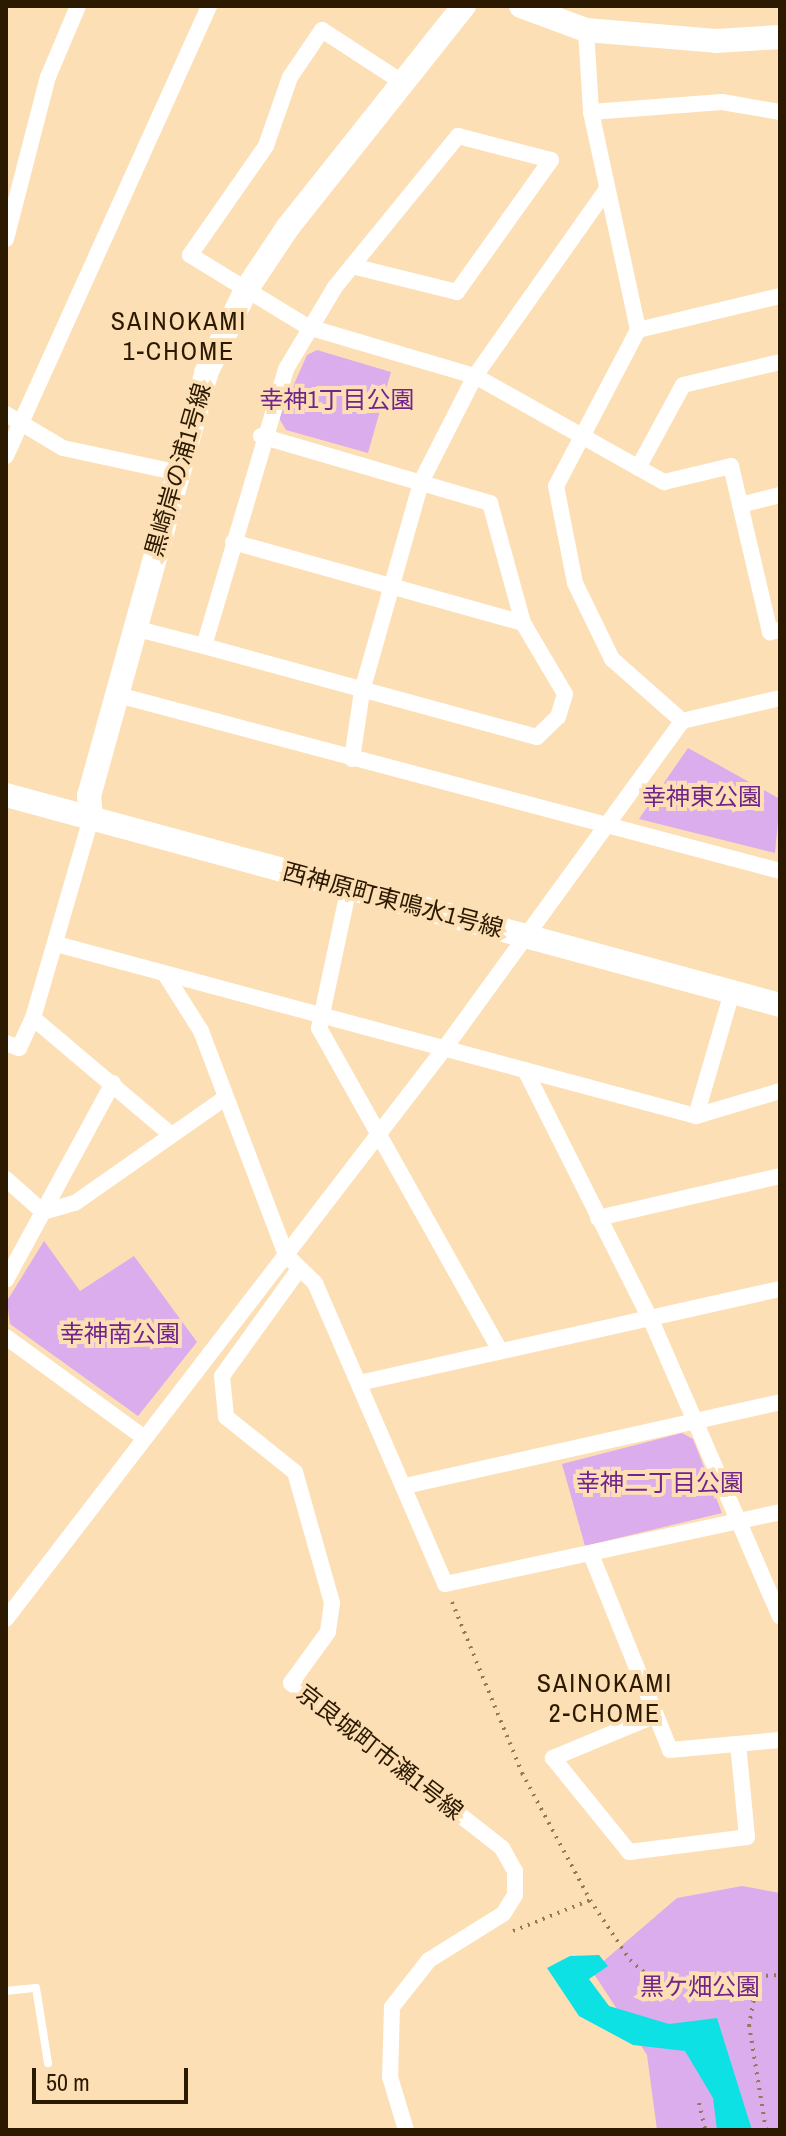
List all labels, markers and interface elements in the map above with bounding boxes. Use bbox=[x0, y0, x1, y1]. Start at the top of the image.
district label: SAINOKAMI 1-CHOME bbox=[111, 305, 247, 366]
street label: 黒崎岸の浦1号線 bbox=[139, 380, 217, 560]
park label: 幸神1丁目公園 bbox=[260, 386, 414, 414]
park label: 幸神東公園 bbox=[642, 783, 762, 811]
street label: 西神原町東鳴水1号線 bbox=[280, 857, 506, 943]
park label: 幸神南公園 bbox=[60, 1320, 180, 1348]
park label: 幸神二丁目公園 bbox=[576, 1469, 744, 1497]
district label: SAINOKAMI 2-CHOME bbox=[537, 1667, 673, 1728]
street label: 京良城町市瀬1号線 bbox=[291, 1678, 469, 1826]
park label: 黒ケ畑公園 bbox=[640, 1973, 760, 2001]
scale bar bbox=[36, 2052, 192, 2102]
text: 50 m bbox=[46, 2066, 90, 2098]

